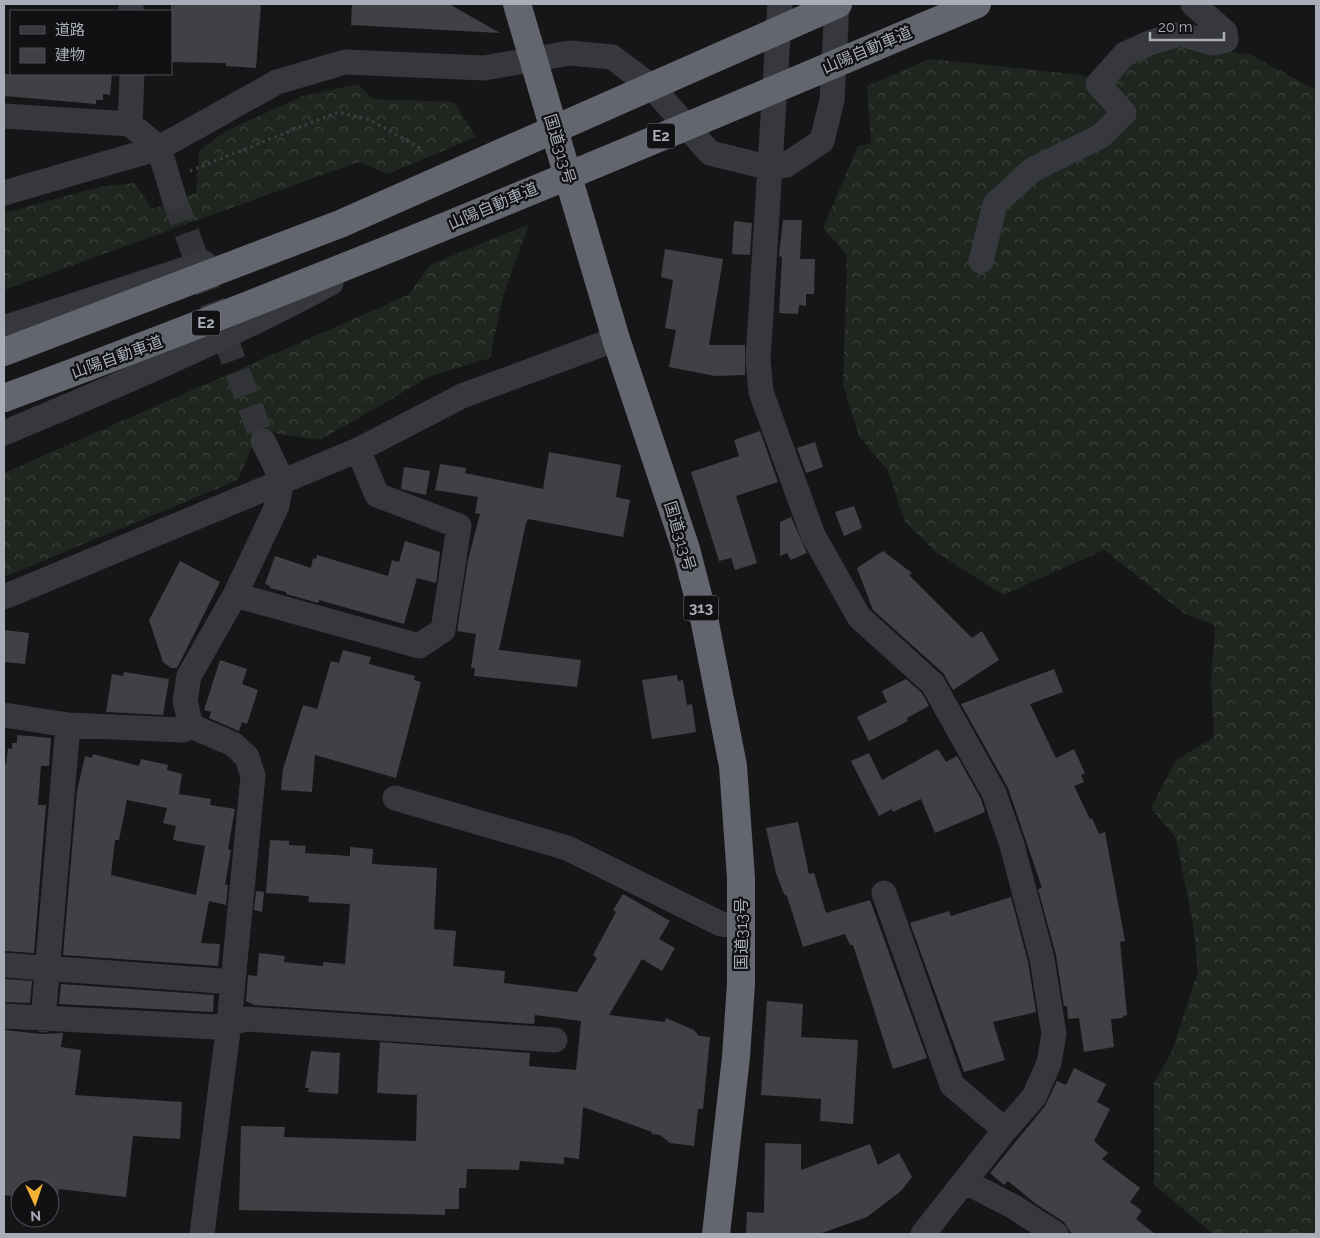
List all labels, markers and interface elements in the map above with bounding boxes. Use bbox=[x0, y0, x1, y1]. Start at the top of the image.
legend bbox=[10, 10, 172, 75]
scale bar bbox=[1150, 10, 1224, 42]
text: 20 m bbox=[1158, 18, 1193, 36]
text: 道路 bbox=[55, 21, 85, 39]
street label: 山陽自動車道 bbox=[819, 22, 915, 78]
text: 建物 bbox=[55, 46, 85, 64]
street label: 国道313号 bbox=[540, 112, 580, 186]
road number: E2 bbox=[647, 124, 675, 148]
street label: 山陽自動車道 bbox=[445, 178, 541, 234]
road number: E2 bbox=[192, 310, 220, 336]
street label: 山陽自動車道 bbox=[69, 332, 165, 382]
street label: 国道313号 bbox=[660, 499, 700, 573]
road number: 313 bbox=[684, 596, 718, 620]
street label: 国道313号 bbox=[732, 898, 751, 970]
north arrow bbox=[10, 1178, 60, 1228]
text: N bbox=[30, 1208, 41, 1224]

